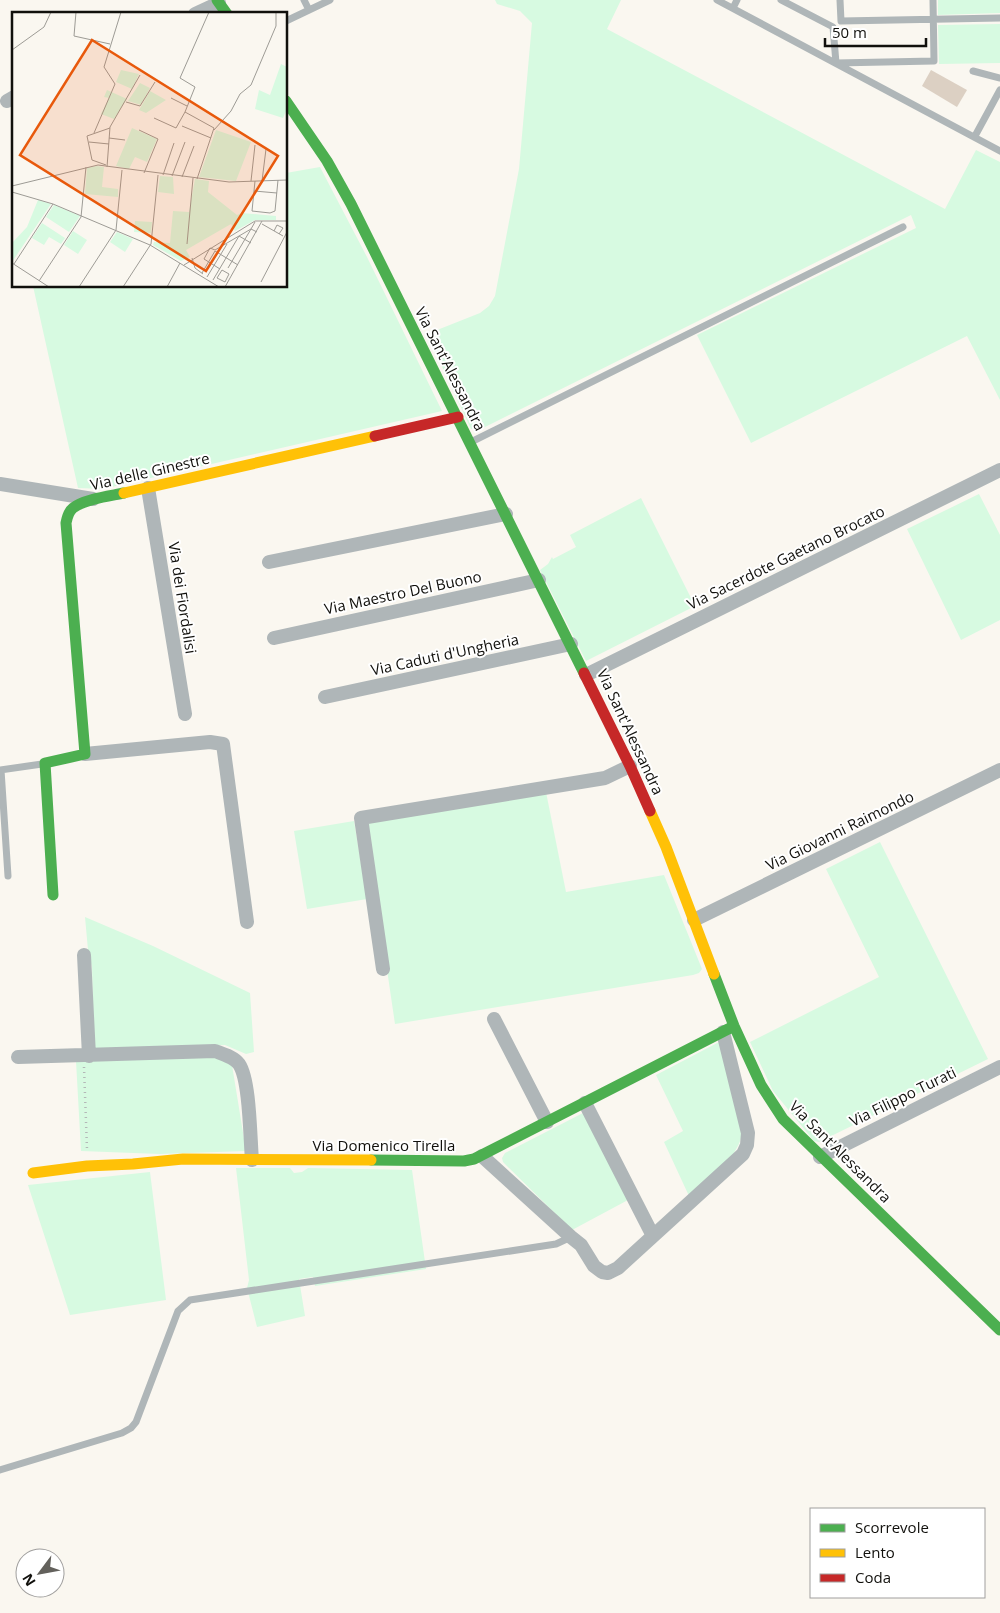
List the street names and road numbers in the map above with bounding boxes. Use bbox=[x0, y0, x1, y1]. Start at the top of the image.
street label: Via Sant'Alessandra bbox=[411, 303, 491, 434]
street label: Via delle Ginestre bbox=[88, 448, 211, 494]
street label: Via Sacerdote Gaetano Brocato bbox=[684, 500, 888, 614]
street label: Via dei Fiordalisi bbox=[164, 540, 202, 655]
street label: Via Maestro Del Buono bbox=[323, 566, 483, 618]
street label: Via Caduti d'Ungheria bbox=[369, 629, 521, 679]
street label: Via Sant'Alessandra bbox=[593, 665, 669, 798]
street label: Via Giovanni Raimondo bbox=[762, 786, 917, 875]
street label: Via Filippo Turati bbox=[846, 1062, 959, 1131]
street label: Via Sant'Alessandra bbox=[785, 1096, 896, 1207]
street label: Via Domenico Tirella bbox=[313, 1135, 455, 1155]

